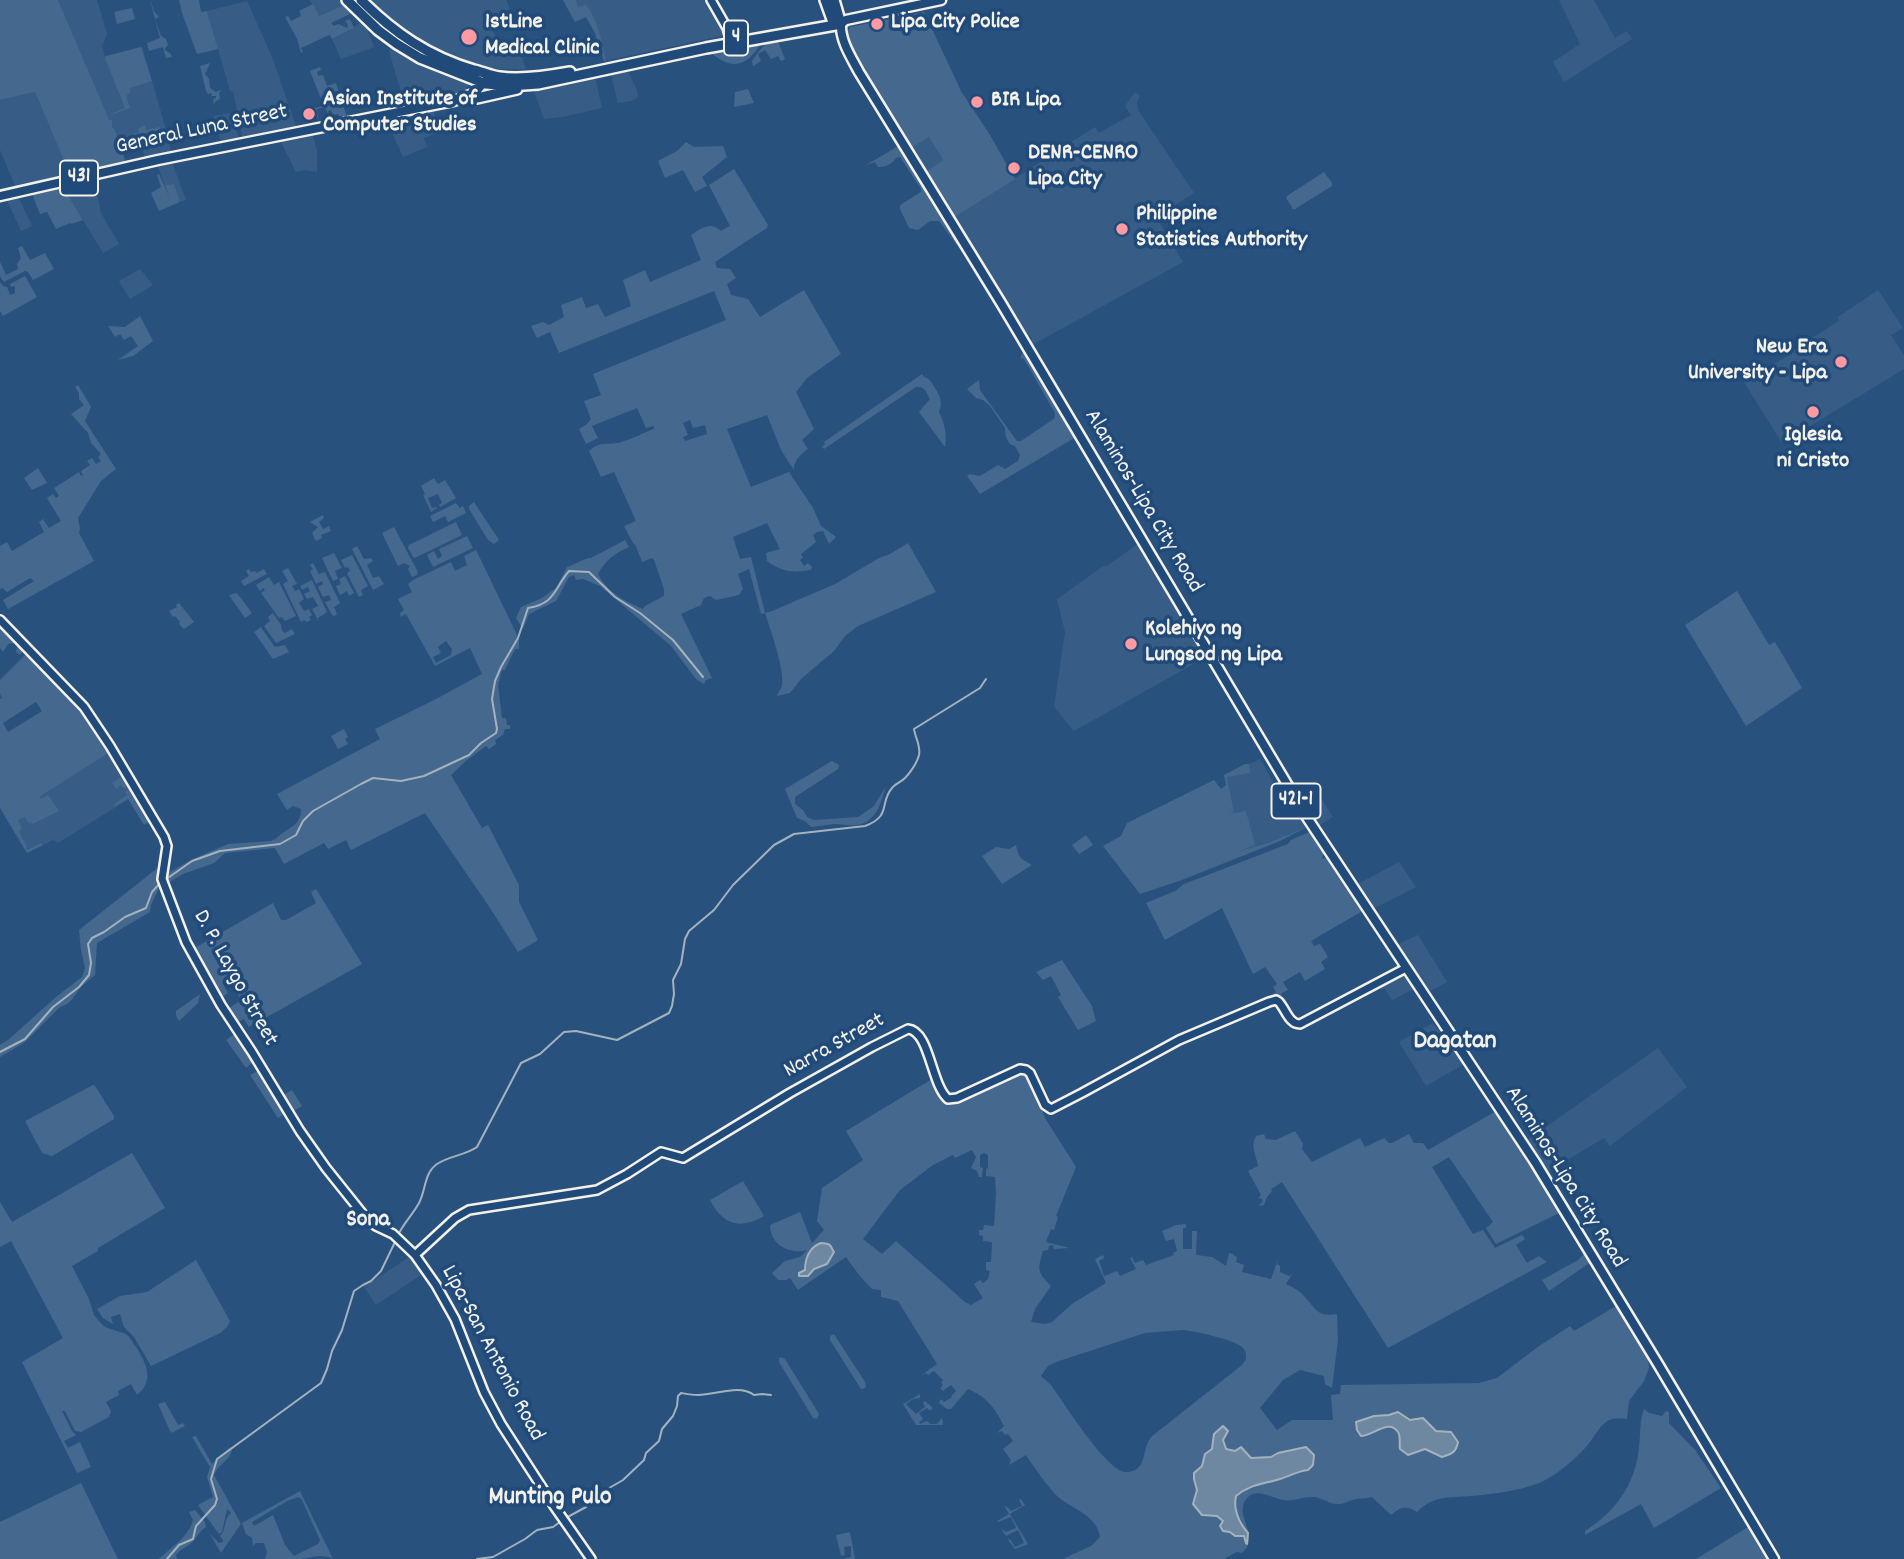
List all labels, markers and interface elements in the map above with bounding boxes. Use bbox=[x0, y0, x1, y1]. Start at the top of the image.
place label: 1stLine Medical Clinic bbox=[485, 10, 599, 64]
place label: Lipa City Police bbox=[891, 10, 1020, 38]
marker: Lipa City Police bbox=[869, 16, 885, 32]
road number: 4 bbox=[724, 20, 748, 56]
marker: 1stLine Medical Clinic bbox=[459, 27, 479, 47]
place label: Asian Institute of Computer Studies bbox=[323, 87, 477, 141]
place label: BIR Lipa bbox=[991, 88, 1061, 116]
marker: BIR Lipa bbox=[969, 94, 985, 110]
street label: General Luna Street bbox=[114, 99, 290, 163]
marker: Asian Institute of Computer Studies bbox=[301, 106, 317, 122]
place label: DENR-CENRO Lipa City bbox=[1028, 141, 1138, 195]
road number: 431 bbox=[60, 160, 98, 196]
marker: DENR-CENRO Lipa City bbox=[1006, 160, 1022, 176]
place label: Philippine Statistics Authority bbox=[1136, 202, 1307, 256]
marker: Philippine Statistics Authority bbox=[1114, 221, 1130, 237]
place label: New Era University - Lipa bbox=[1688, 335, 1827, 389]
marker: New Era University - Lipa bbox=[1833, 354, 1849, 370]
marker: Iglesia ni Cristo bbox=[1805, 404, 1821, 420]
street label: Alaminos-Lipa City Road bbox=[1076, 405, 1208, 599]
place label: Iglesia ni Cristo bbox=[1777, 423, 1849, 477]
place label: Kolehiyo ng Lungsod ng Lipa bbox=[1145, 617, 1282, 671]
marker: Kolehiyo ng Lungsod ng Lipa bbox=[1123, 636, 1139, 652]
road number: 421-1 bbox=[1272, 784, 1320, 818]
street label: D. P. Laygo Street bbox=[185, 906, 283, 1052]
street label: Narra Street bbox=[780, 1008, 890, 1086]
district label: Dagatan bbox=[1414, 1027, 1496, 1059]
street label: Alaminos-Lipa City Road bbox=[1497, 1082, 1631, 1274]
district label: Sona bbox=[346, 1208, 390, 1236]
street label: Lipa-San Antonio Road bbox=[433, 1261, 549, 1447]
district label: Munting Pulo bbox=[489, 1483, 611, 1515]

